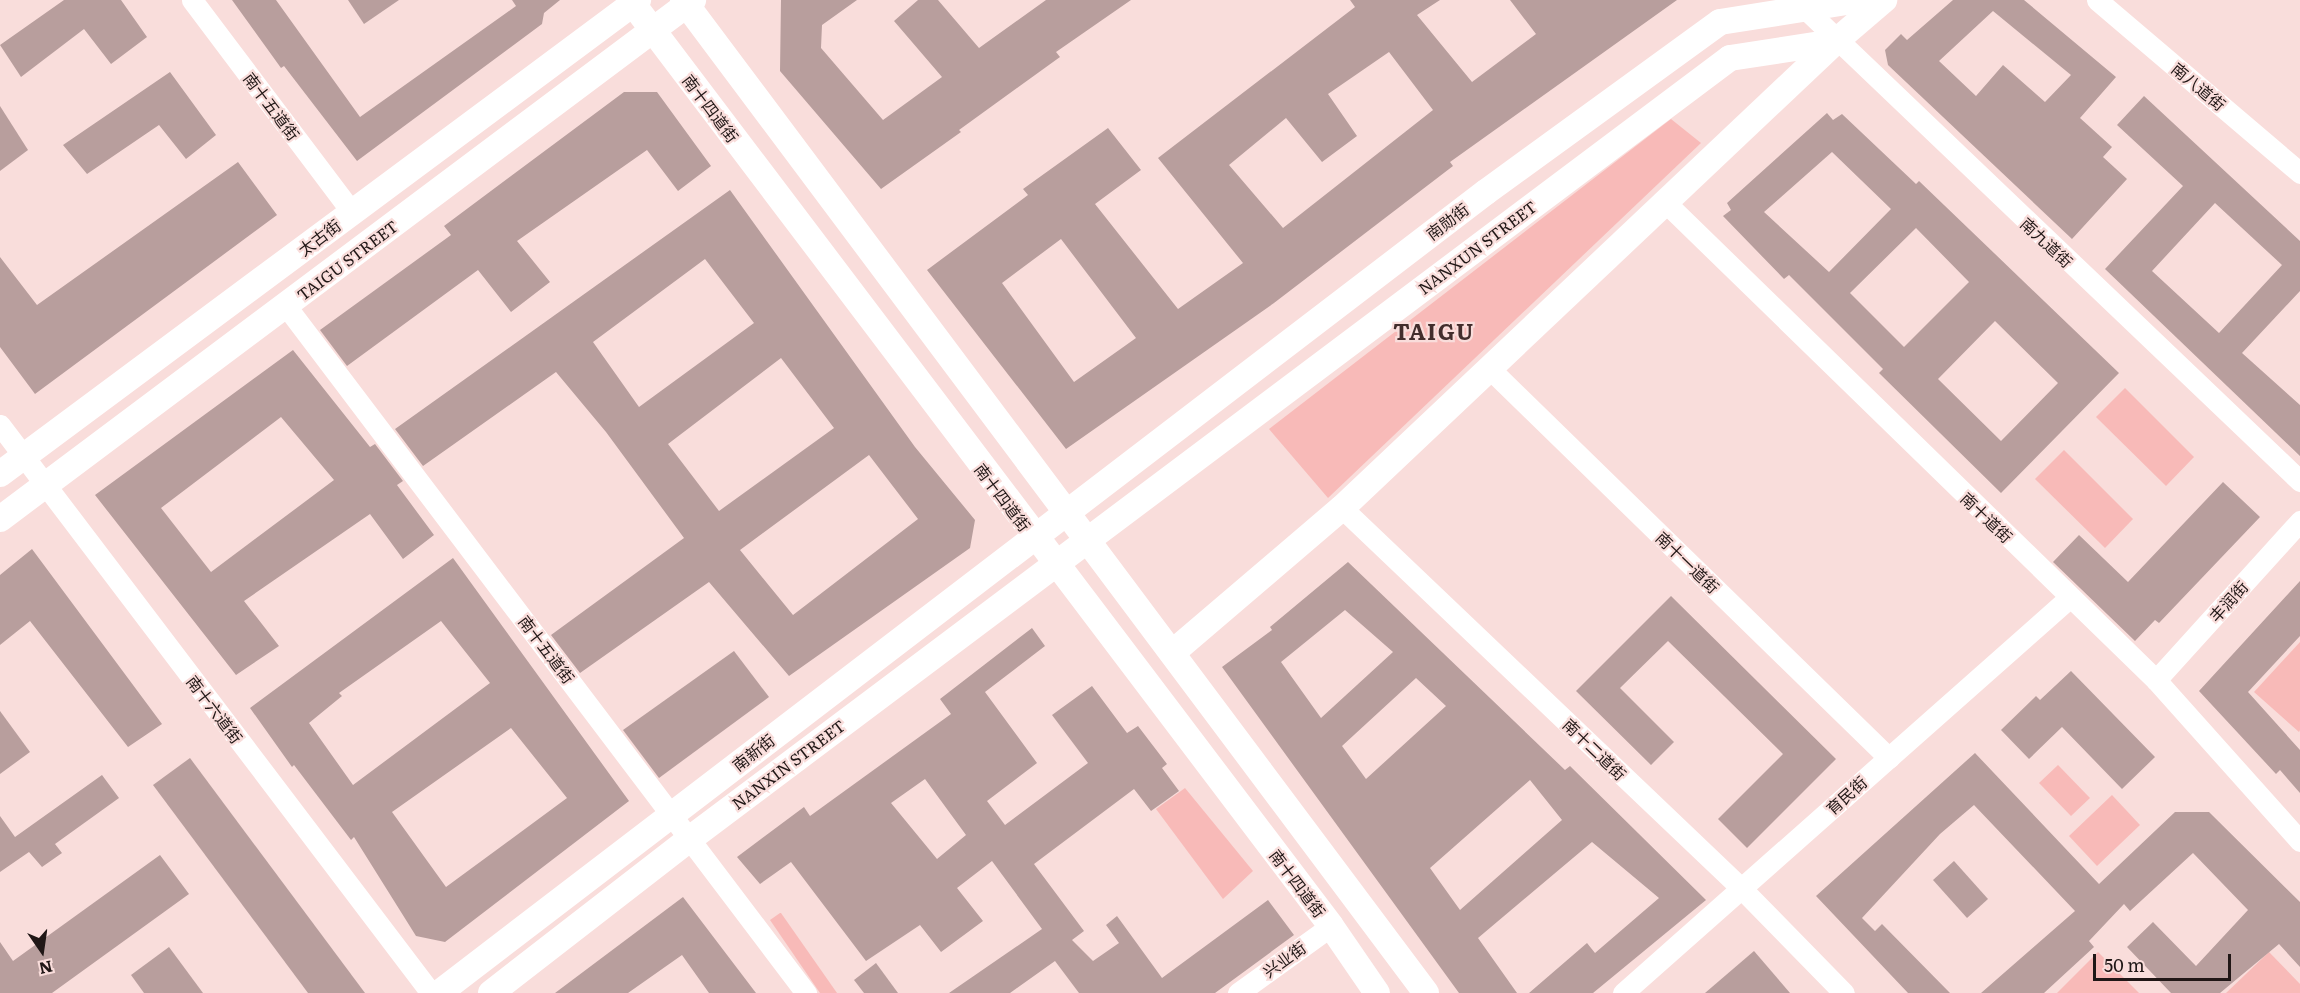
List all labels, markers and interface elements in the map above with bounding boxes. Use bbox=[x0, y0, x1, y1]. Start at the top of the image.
street label: 南八道街 bbox=[2168, 58, 2230, 114]
street label: 南十五道街 bbox=[240, 68, 304, 144]
street label: 南十四道街 bbox=[679, 70, 743, 146]
street label: NANXUN STREET bbox=[1414, 196, 1540, 298]
street label: 南勋街 bbox=[1422, 199, 1472, 243]
street label: 南九道街 bbox=[2017, 213, 2077, 271]
street label: 太古街 bbox=[294, 215, 344, 259]
street label: TAIGU STREET bbox=[293, 216, 401, 304]
district label: TAIGU bbox=[1393, 318, 1475, 344]
street label: 南十四道街 bbox=[971, 459, 1035, 535]
street label: 南十道街 bbox=[1957, 488, 2017, 546]
street label: 南十一道街 bbox=[1653, 527, 1723, 597]
street label: 丰润街 bbox=[2205, 577, 2251, 625]
street label: 南十五道街 bbox=[515, 611, 579, 687]
street label: 南十六道街 bbox=[183, 671, 247, 747]
street label: 南十二道街 bbox=[1560, 714, 1630, 784]
street label: NANXIN STREET bbox=[728, 715, 848, 813]
street label: 南新街 bbox=[728, 730, 778, 774]
street label: 育民街 bbox=[1822, 772, 1870, 818]
street label: 南十四道街 bbox=[1266, 845, 1330, 921]
north arrow bbox=[12, 921, 72, 981]
street label: 兴业街 bbox=[1259, 937, 1309, 981]
scale bar bbox=[2096, 942, 2234, 980]
text: 50 m bbox=[2104, 951, 2145, 978]
text: N bbox=[37, 955, 55, 982]

